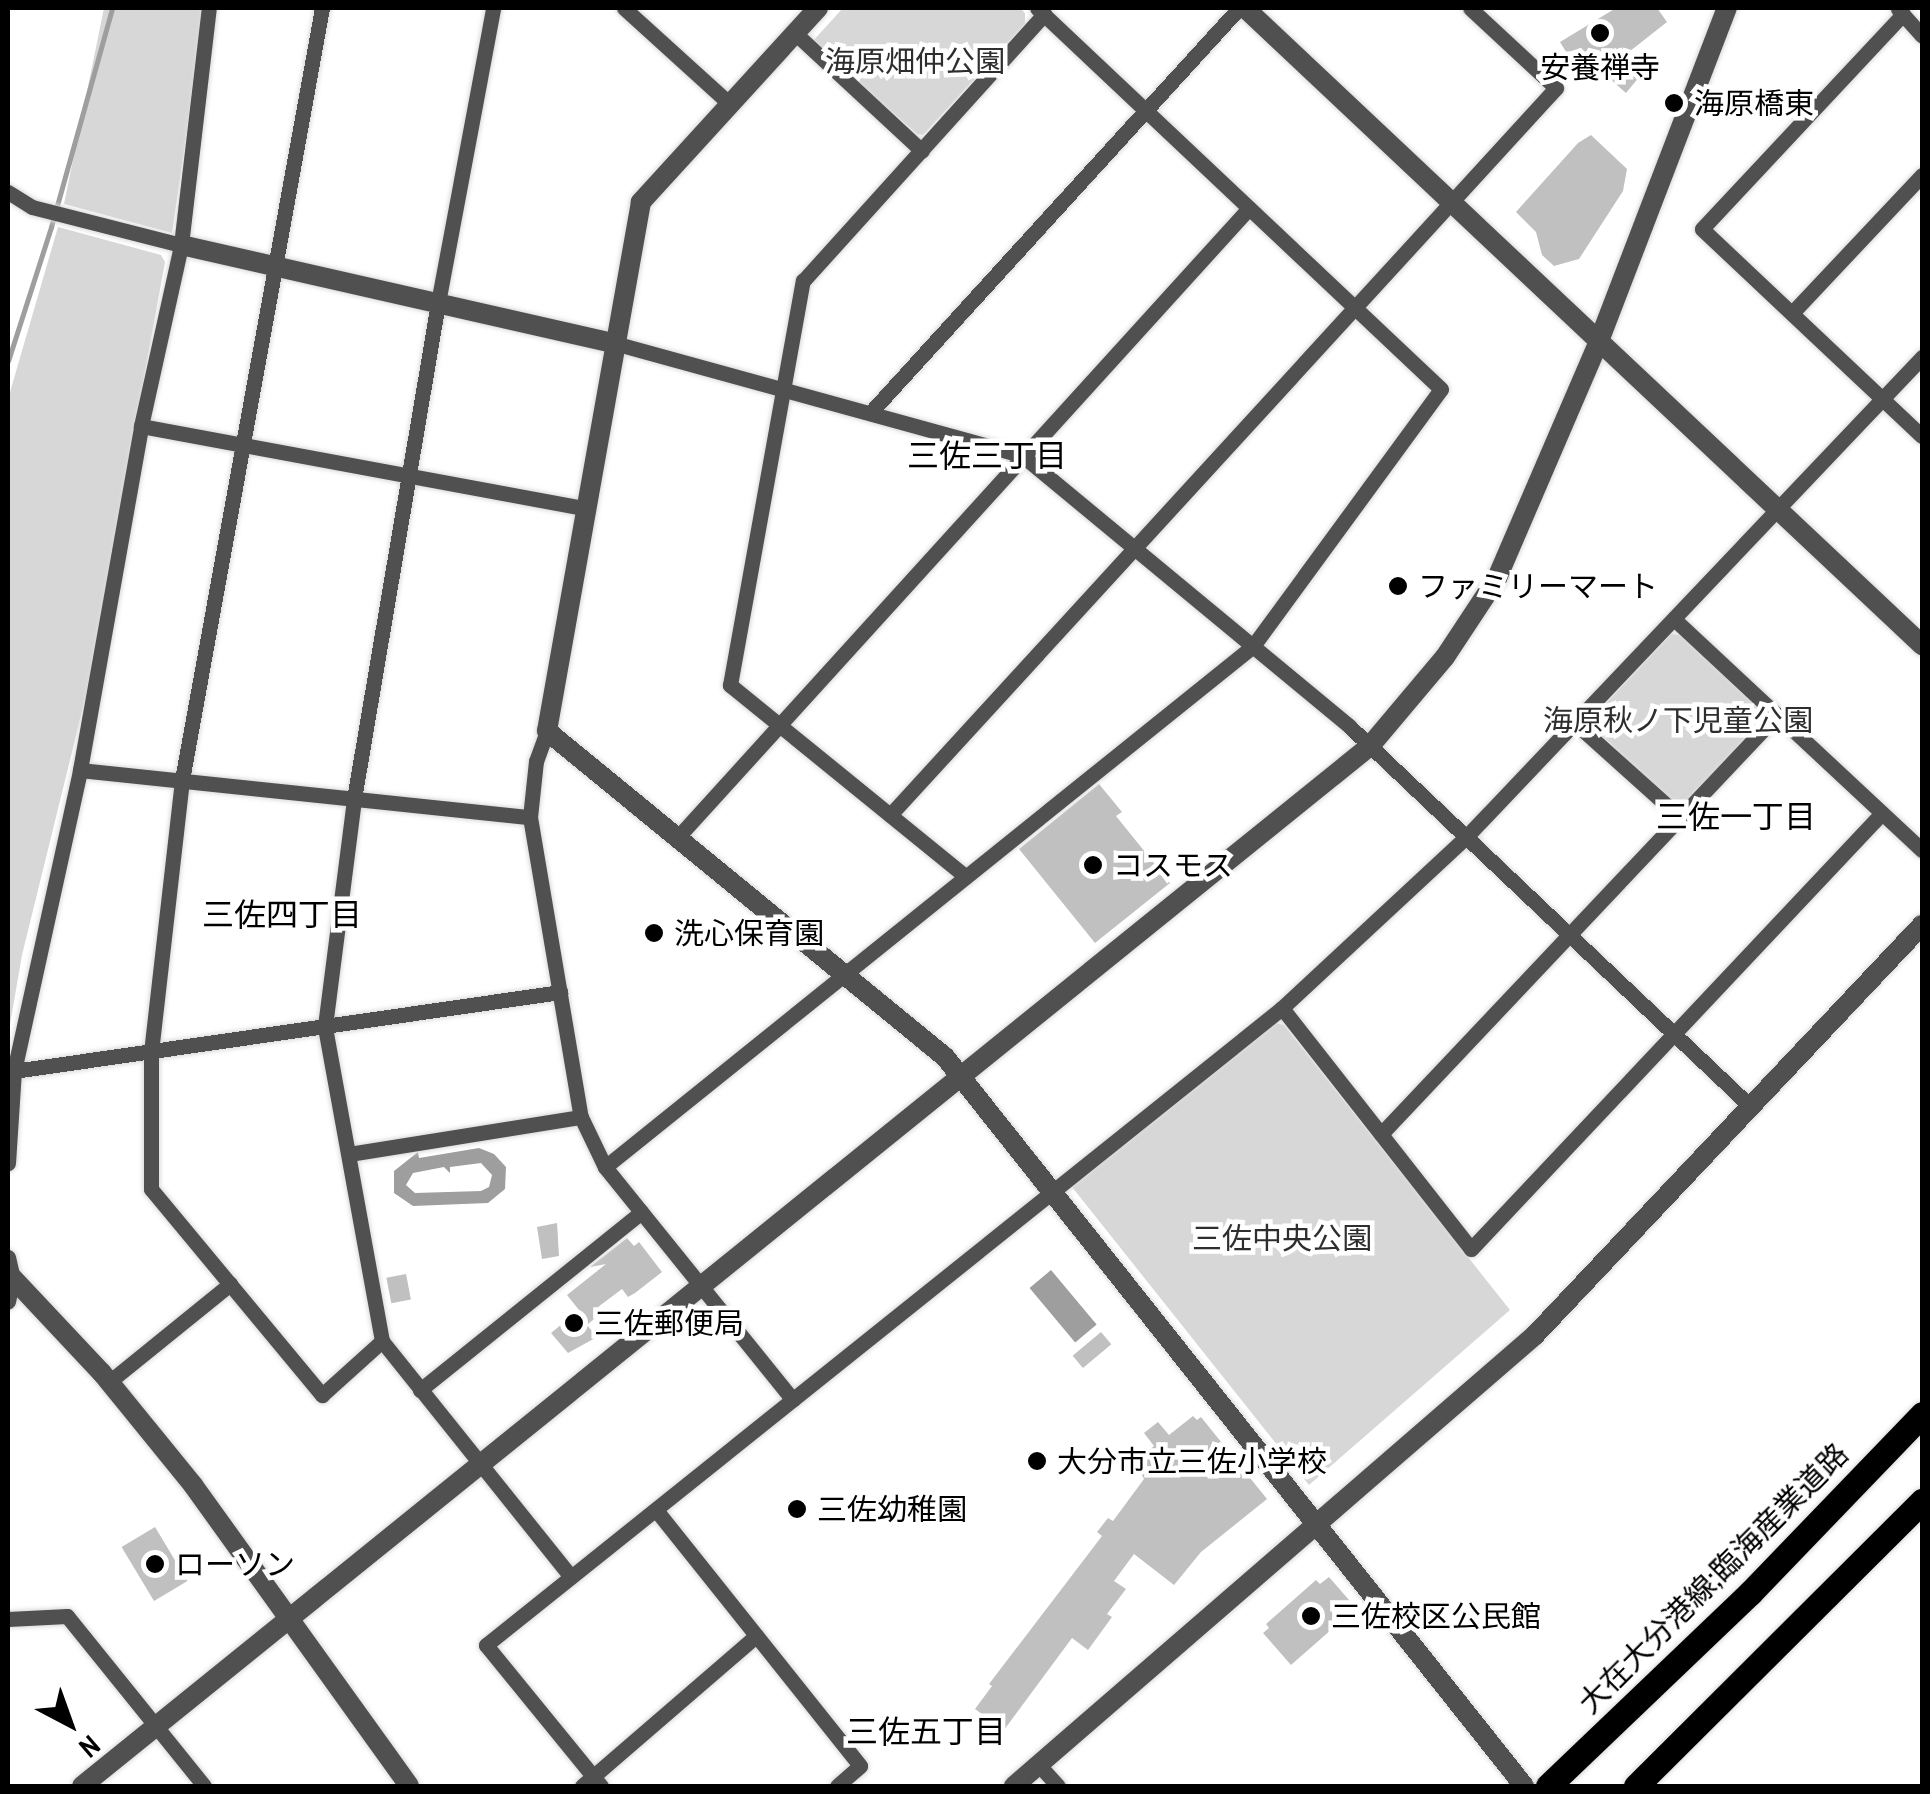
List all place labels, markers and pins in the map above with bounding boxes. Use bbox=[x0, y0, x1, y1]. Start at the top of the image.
marker: 安養禅寺 bbox=[1589, 22, 1611, 44]
place label: 安養禅寺 bbox=[1540, 49, 1660, 85]
place label: 海原橋東 bbox=[1694, 85, 1814, 121]
marker: 海原橋東 bbox=[1663, 92, 1685, 114]
place label: ファミリーマート bbox=[1418, 568, 1658, 604]
marker: ファミリーマート bbox=[1387, 575, 1409, 597]
place label: コスモス bbox=[1113, 847, 1233, 883]
marker: コスモス bbox=[1082, 854, 1104, 876]
place label: 洗心保育園 bbox=[674, 915, 824, 951]
marker: 洗心保育園 bbox=[643, 922, 665, 944]
place label: 三佐郵便局 bbox=[594, 1305, 744, 1341]
marker: 三佐郵便局 bbox=[563, 1312, 585, 1334]
place label: 大分市立三佐小学校 bbox=[1057, 1443, 1327, 1479]
marker: 大分市立三佐小学校 bbox=[1026, 1450, 1048, 1472]
place label: 三佐幼稚園 bbox=[817, 1491, 967, 1527]
marker: 三佐幼稚園 bbox=[786, 1498, 808, 1520]
place label: ローソン bbox=[175, 1546, 295, 1582]
marker: ローソン bbox=[144, 1553, 166, 1575]
place label: 三佐校区公民館 bbox=[1331, 1598, 1541, 1634]
marker: 三佐校区公民館 bbox=[1300, 1605, 1322, 1627]

